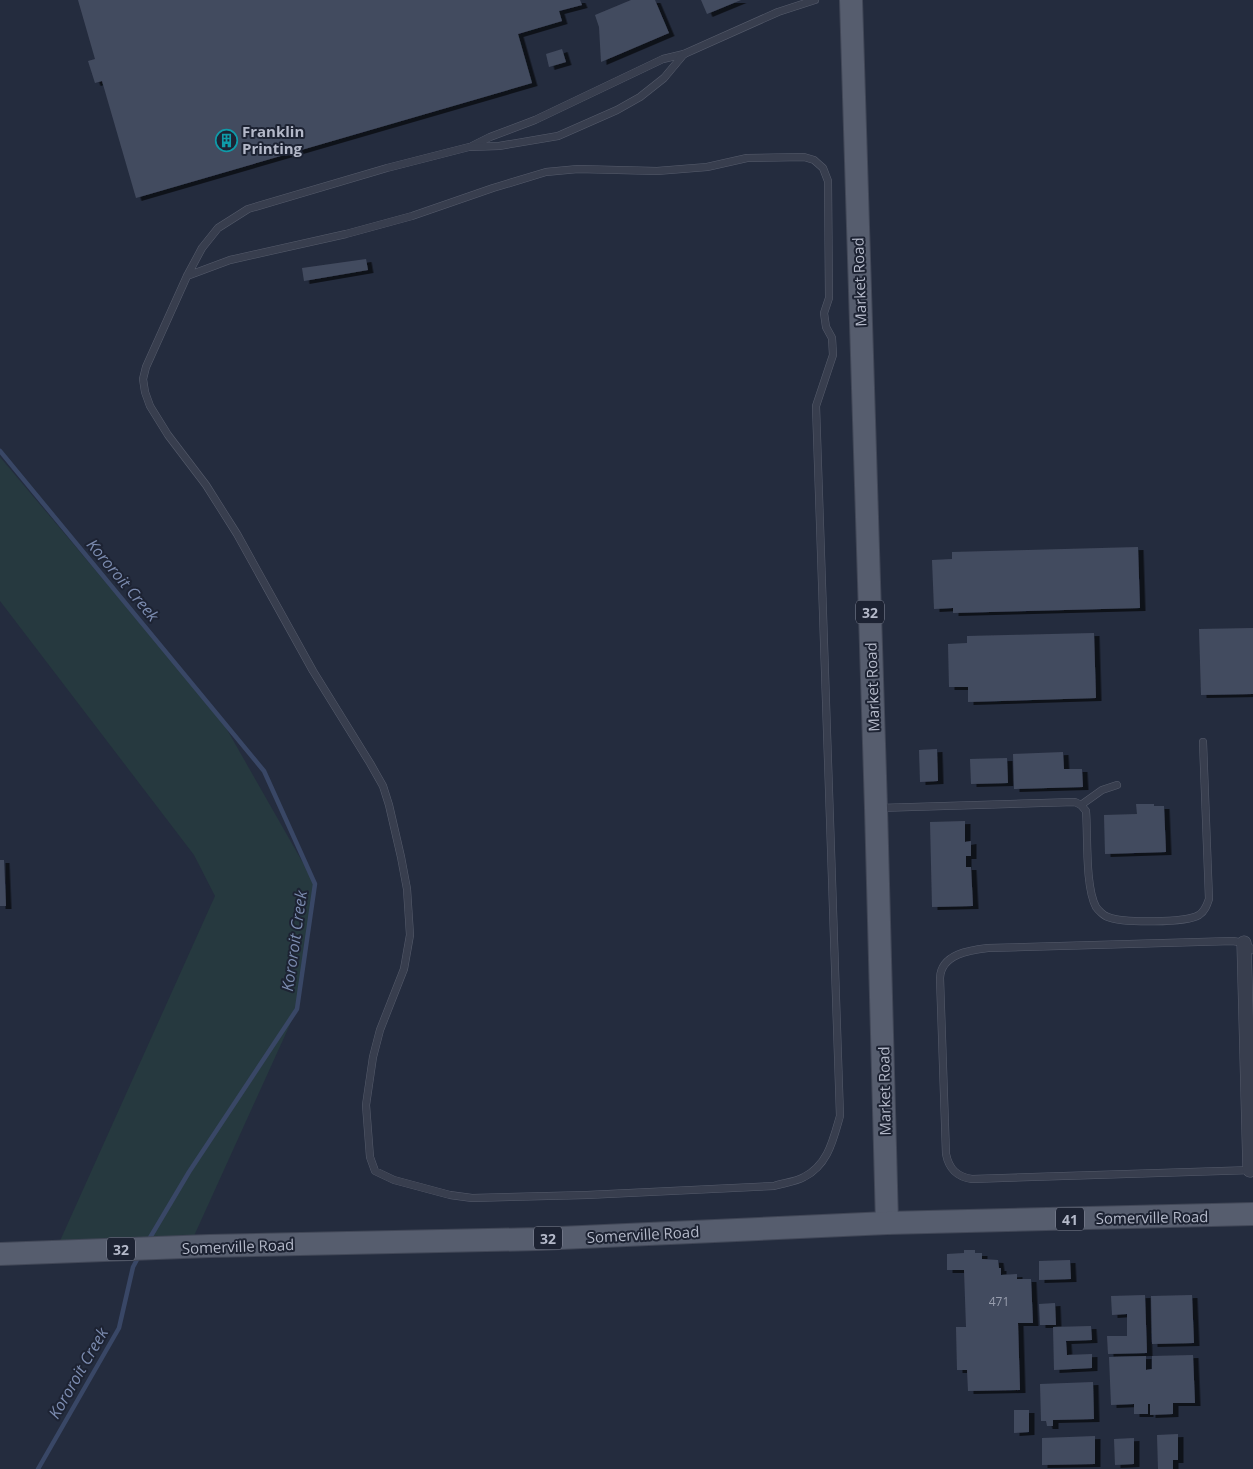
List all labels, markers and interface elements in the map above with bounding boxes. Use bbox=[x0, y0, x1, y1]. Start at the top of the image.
place label: Franklin Printing bbox=[242, 121, 304, 158]
building icon: Franklin Printing bbox=[214, 128, 238, 152]
street label: Market Road bbox=[847, 237, 871, 327]
water label: Kororoit Creek bbox=[82, 534, 165, 627]
road number: 32 bbox=[856, 600, 884, 624]
street label: Market Road bbox=[860, 642, 884, 732]
water label: Kororoit Creek bbox=[276, 888, 312, 993]
street label: Market Road bbox=[873, 1046, 895, 1136]
street label: Somerville Road bbox=[1096, 1206, 1208, 1228]
road number: 41 bbox=[1056, 1208, 1084, 1230]
street label: Somerville Road bbox=[586, 1221, 700, 1247]
road number: 32 bbox=[534, 1226, 562, 1250]
street label: Somerville Road bbox=[181, 1234, 295, 1258]
road number: 32 bbox=[107, 1238, 135, 1260]
house number: 471 bbox=[989, 1293, 1009, 1310]
water label: Kororoit Creek bbox=[43, 1322, 114, 1422]

